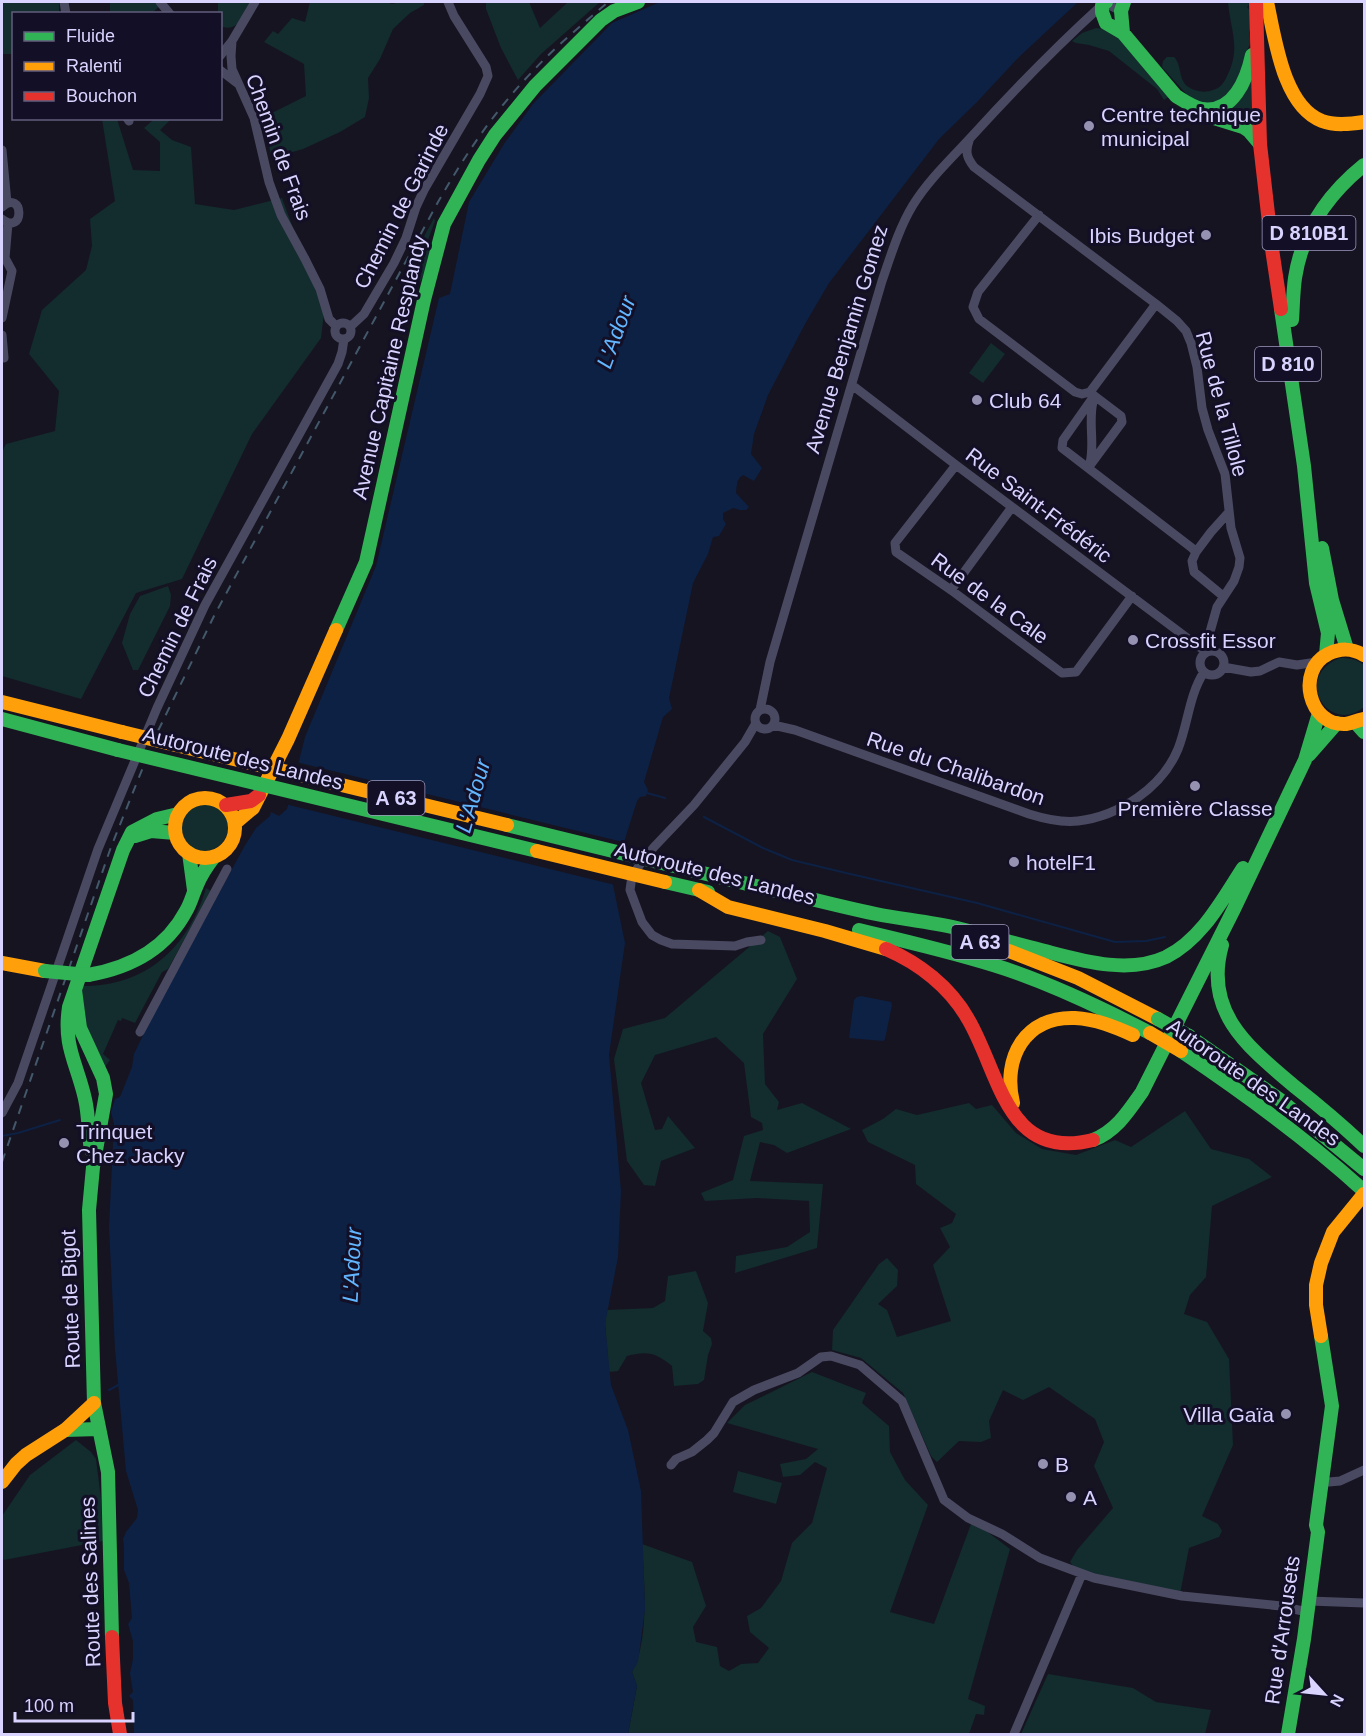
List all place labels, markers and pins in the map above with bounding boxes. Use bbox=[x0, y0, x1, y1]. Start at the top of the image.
place label: Centre technique municipal bbox=[1101, 103, 1261, 150]
marker: Centre technique municipal bbox=[1082, 119, 1096, 133]
place label: Ibis Budget bbox=[1089, 224, 1194, 247]
marker: Ibis Budget bbox=[1199, 228, 1213, 242]
place label: Club 64 bbox=[989, 389, 1062, 412]
marker: Club 64 bbox=[970, 393, 984, 407]
place label: Crossfit Essor bbox=[1145, 629, 1276, 652]
marker: Crossfit Essor bbox=[1126, 633, 1140, 647]
marker: Première Classe bbox=[1188, 779, 1202, 793]
place label: Première Classe bbox=[1117, 797, 1273, 820]
place label: hotelF1 bbox=[1026, 851, 1096, 874]
marker: hotelF1 bbox=[1007, 855, 1021, 869]
place label: Trinquet Chez Jacky bbox=[76, 1120, 185, 1167]
marker: Trinquet Chez Jacky bbox=[57, 1136, 71, 1150]
place label: Villa Gaïa bbox=[1183, 1403, 1274, 1426]
marker: Villa Gaïa bbox=[1279, 1407, 1293, 1421]
place label: B bbox=[1055, 1453, 1069, 1476]
marker: B bbox=[1036, 1457, 1050, 1471]
place label: A bbox=[1083, 1486, 1097, 1509]
marker: A bbox=[1064, 1490, 1078, 1504]

